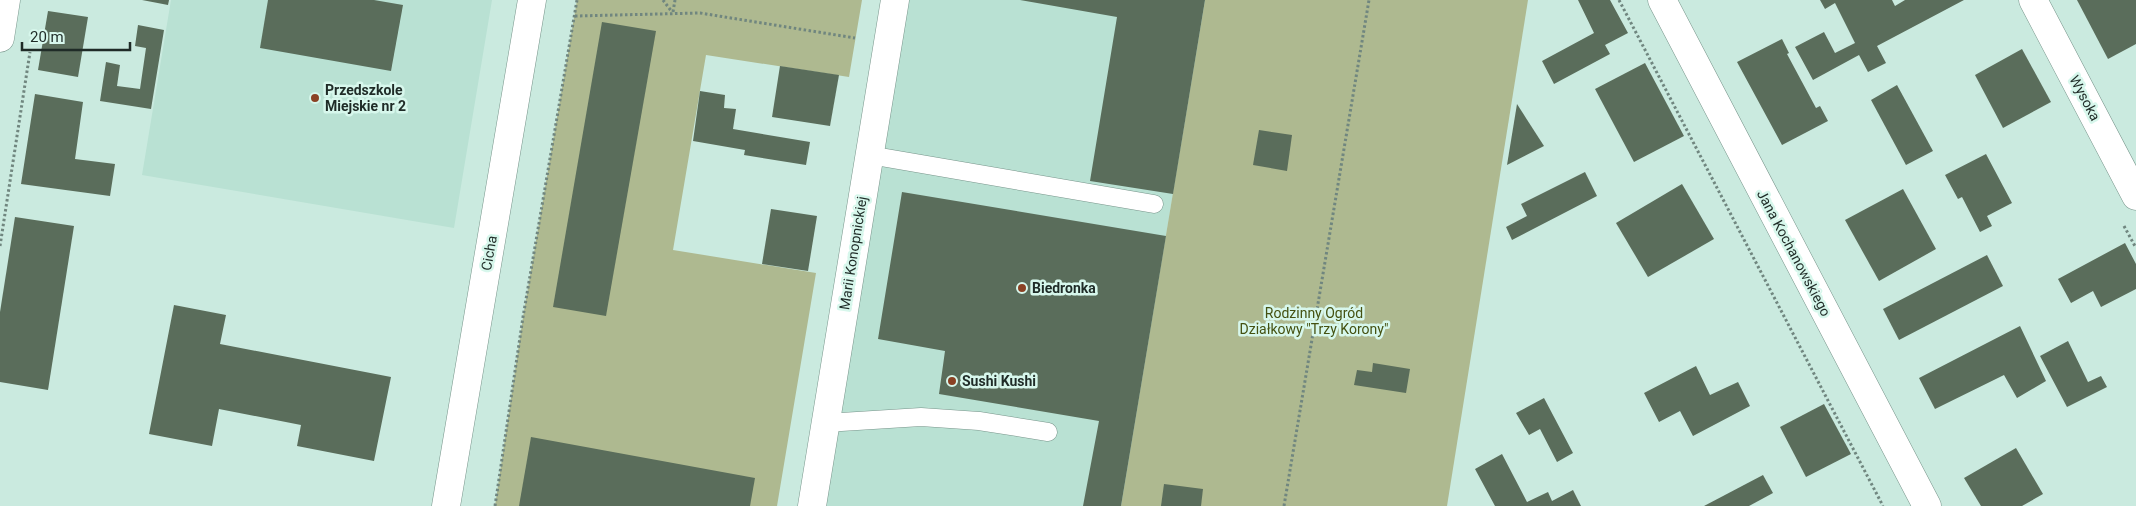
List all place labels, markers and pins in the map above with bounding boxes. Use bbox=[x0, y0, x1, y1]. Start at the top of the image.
place label: Przedszkole Miejskie nr 2 bbox=[325, 82, 406, 114]
marker: Przedszkole Miejskie nr 2 bbox=[309, 92, 321, 104]
place label: Biedronka bbox=[1032, 280, 1096, 296]
marker: Biedronka bbox=[1016, 282, 1028, 294]
place label: Sushi Kushi bbox=[962, 373, 1036, 389]
marker: Sushi Kushi bbox=[946, 375, 958, 387]

